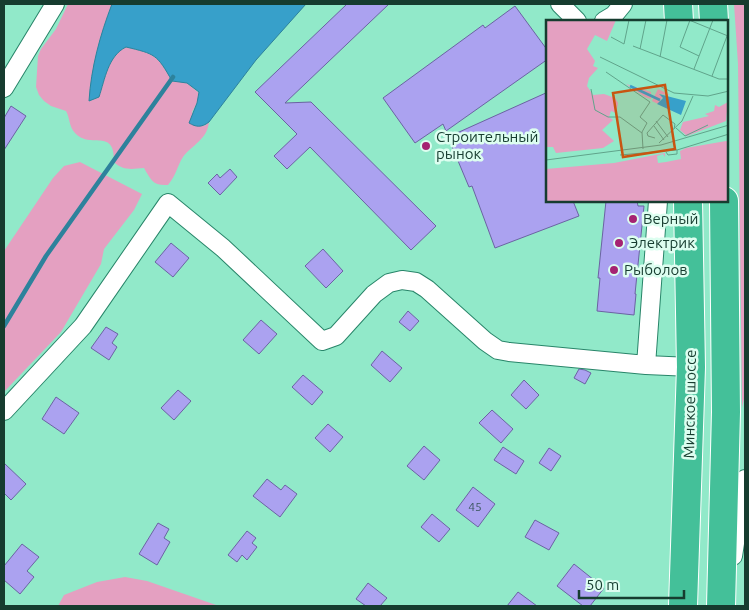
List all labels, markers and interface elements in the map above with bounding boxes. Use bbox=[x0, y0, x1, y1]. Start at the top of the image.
inset map bbox=[546, 20, 729, 202]
place label: Строительный рынок bbox=[436, 128, 538, 162]
marker: Строительный рынок bbox=[420, 140, 432, 152]
place label: Верный bbox=[643, 210, 698, 227]
marker: Верный bbox=[627, 213, 639, 225]
place label: Электрик bbox=[629, 234, 695, 251]
marker: Электрик bbox=[613, 237, 625, 249]
place label: Рыболов bbox=[624, 261, 688, 278]
marker: Рыболов bbox=[608, 264, 620, 276]
street label: Минское шоссе bbox=[680, 349, 699, 459]
house number: 45 bbox=[468, 500, 482, 513]
scale bar bbox=[579, 568, 684, 600]
text: 50 m bbox=[586, 576, 619, 593]

